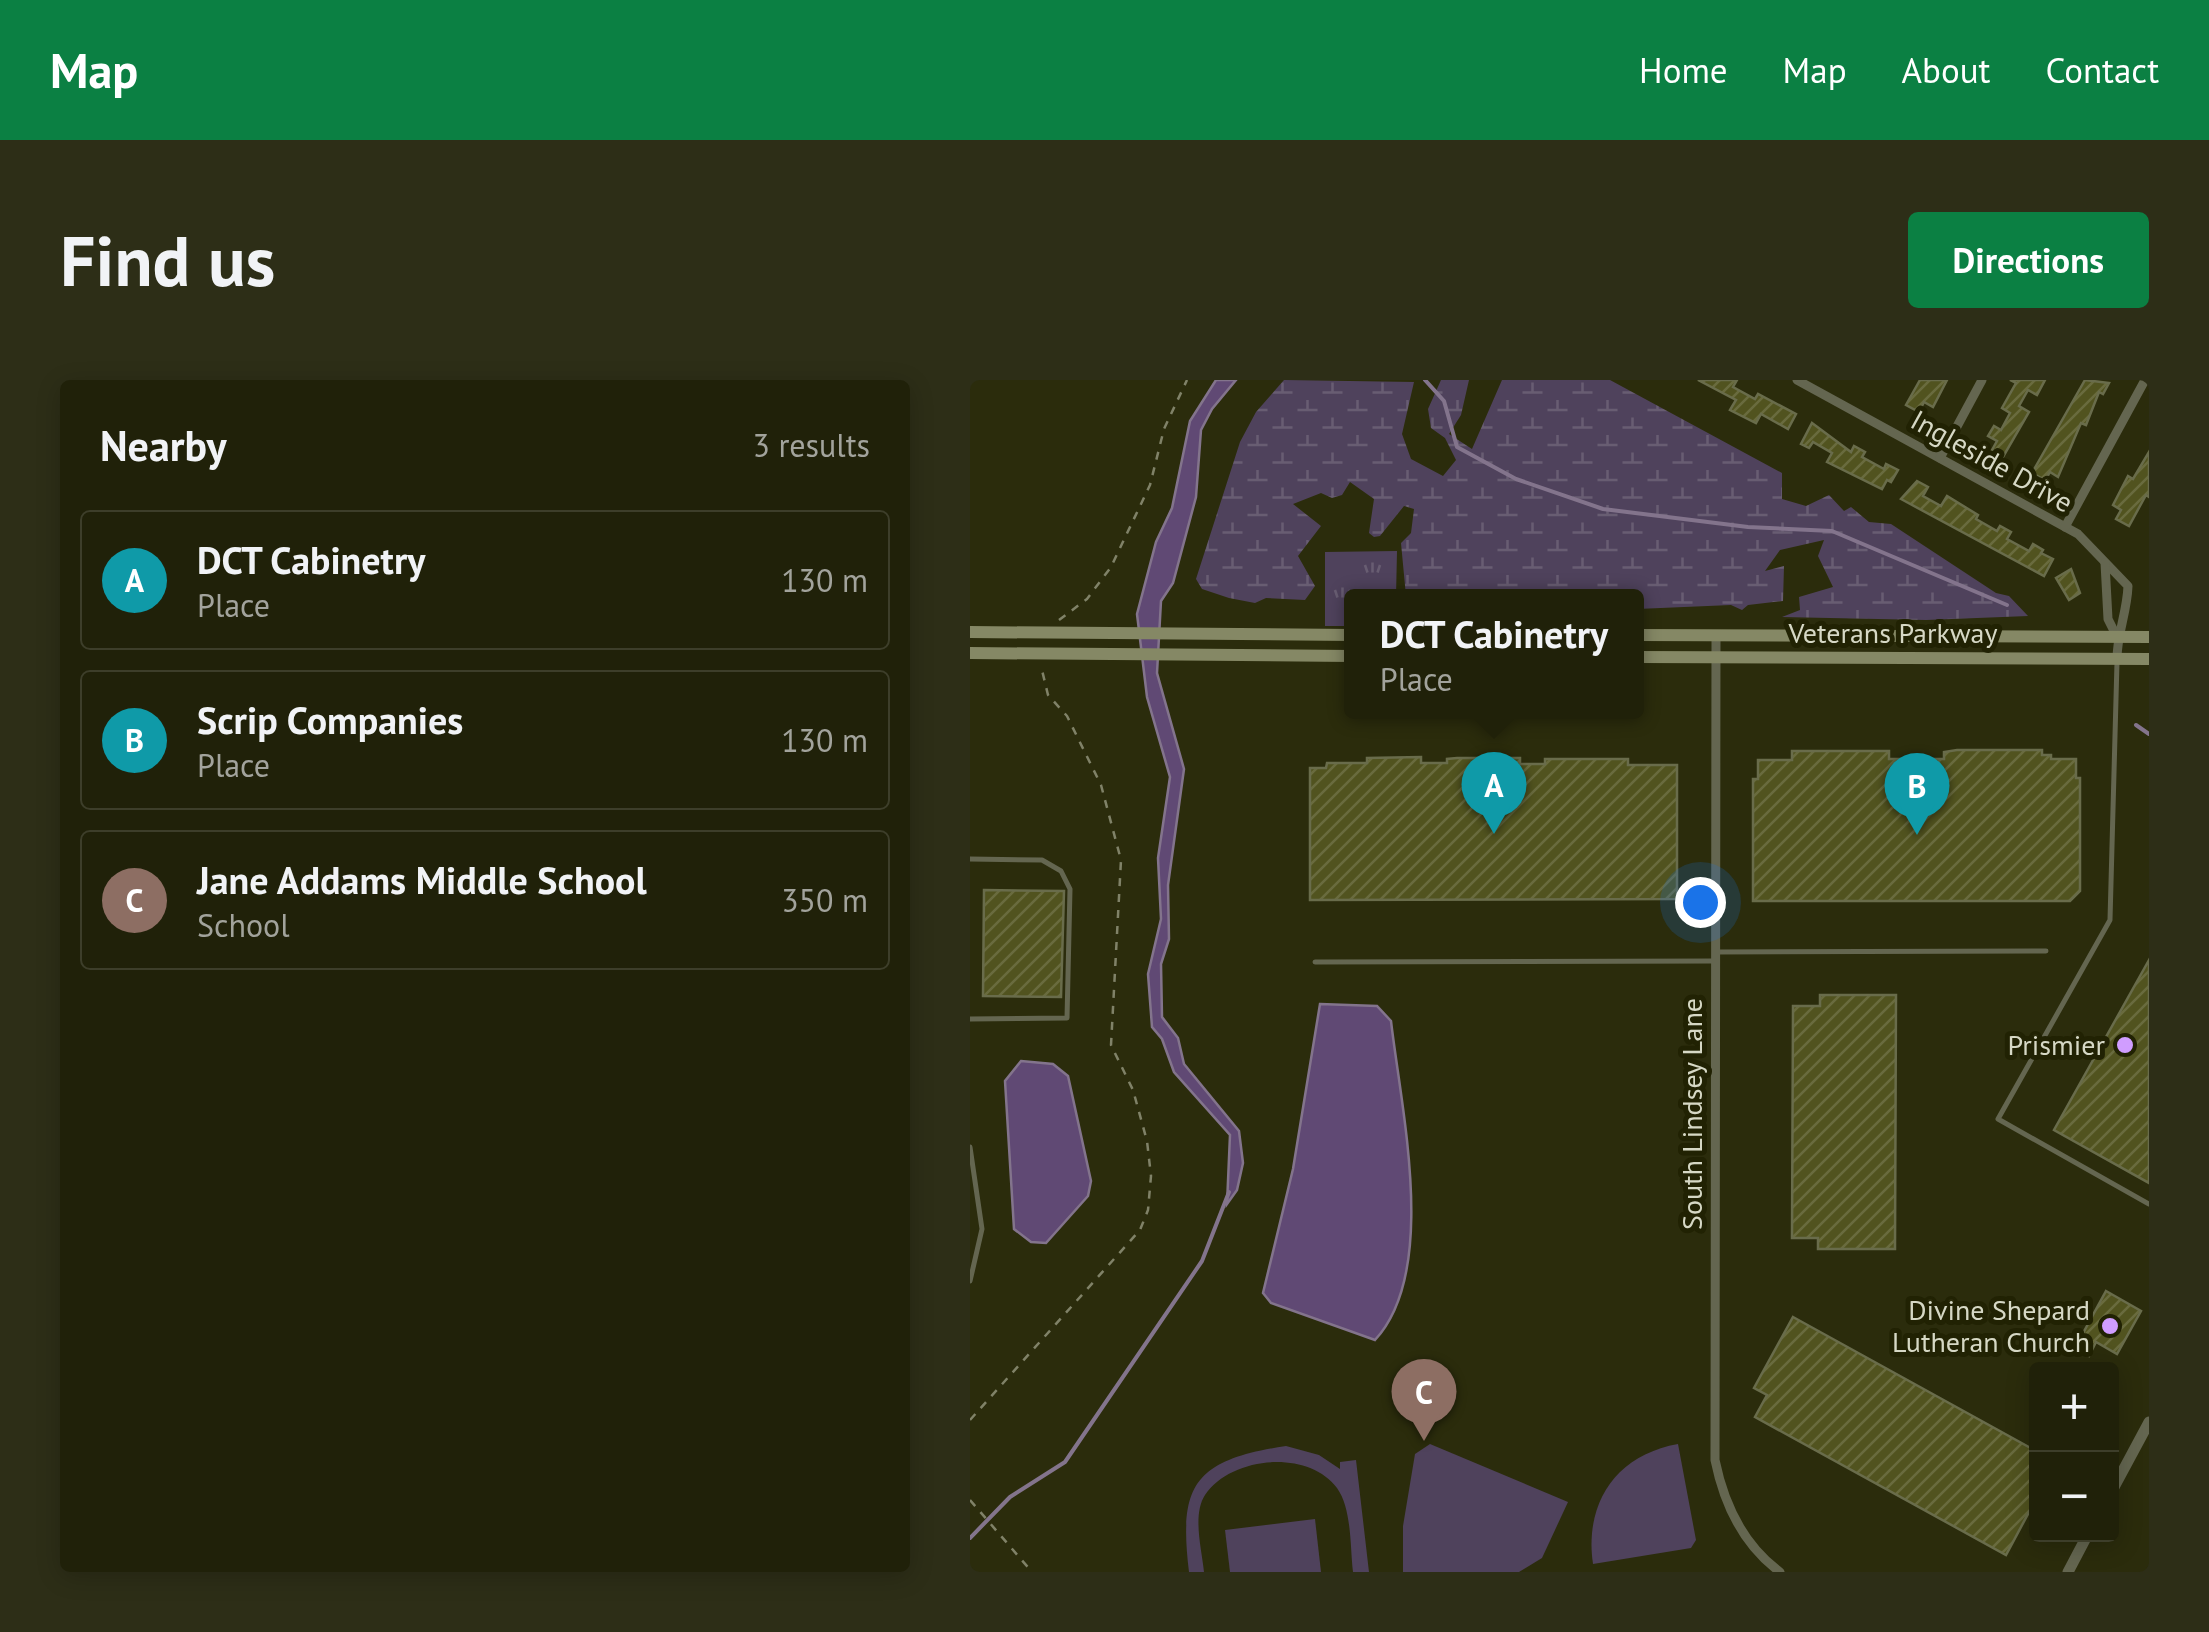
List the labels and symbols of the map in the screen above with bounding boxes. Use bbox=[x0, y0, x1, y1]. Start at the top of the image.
street label: Ingleside Drive bbox=[1905, 401, 2080, 520]
street label: Veterans Parkway bbox=[1788, 614, 1997, 651]
pin: A bbox=[1462, 752, 1526, 834]
pin: B bbox=[1884, 752, 1950, 835]
your location bbox=[1675, 877, 1726, 928]
street label: South Lindsey Lane bbox=[1673, 998, 1710, 1230]
place label: Prismier bbox=[2008, 1026, 2105, 1063]
marker: Prismier bbox=[2114, 1034, 2136, 1056]
place label: Divine Shepard Lutheran Church bbox=[1892, 1291, 2090, 1360]
marker: Divine Shepard Lutheran Church bbox=[2099, 1315, 2121, 1337]
pin: C bbox=[1392, 1358, 1456, 1441]

